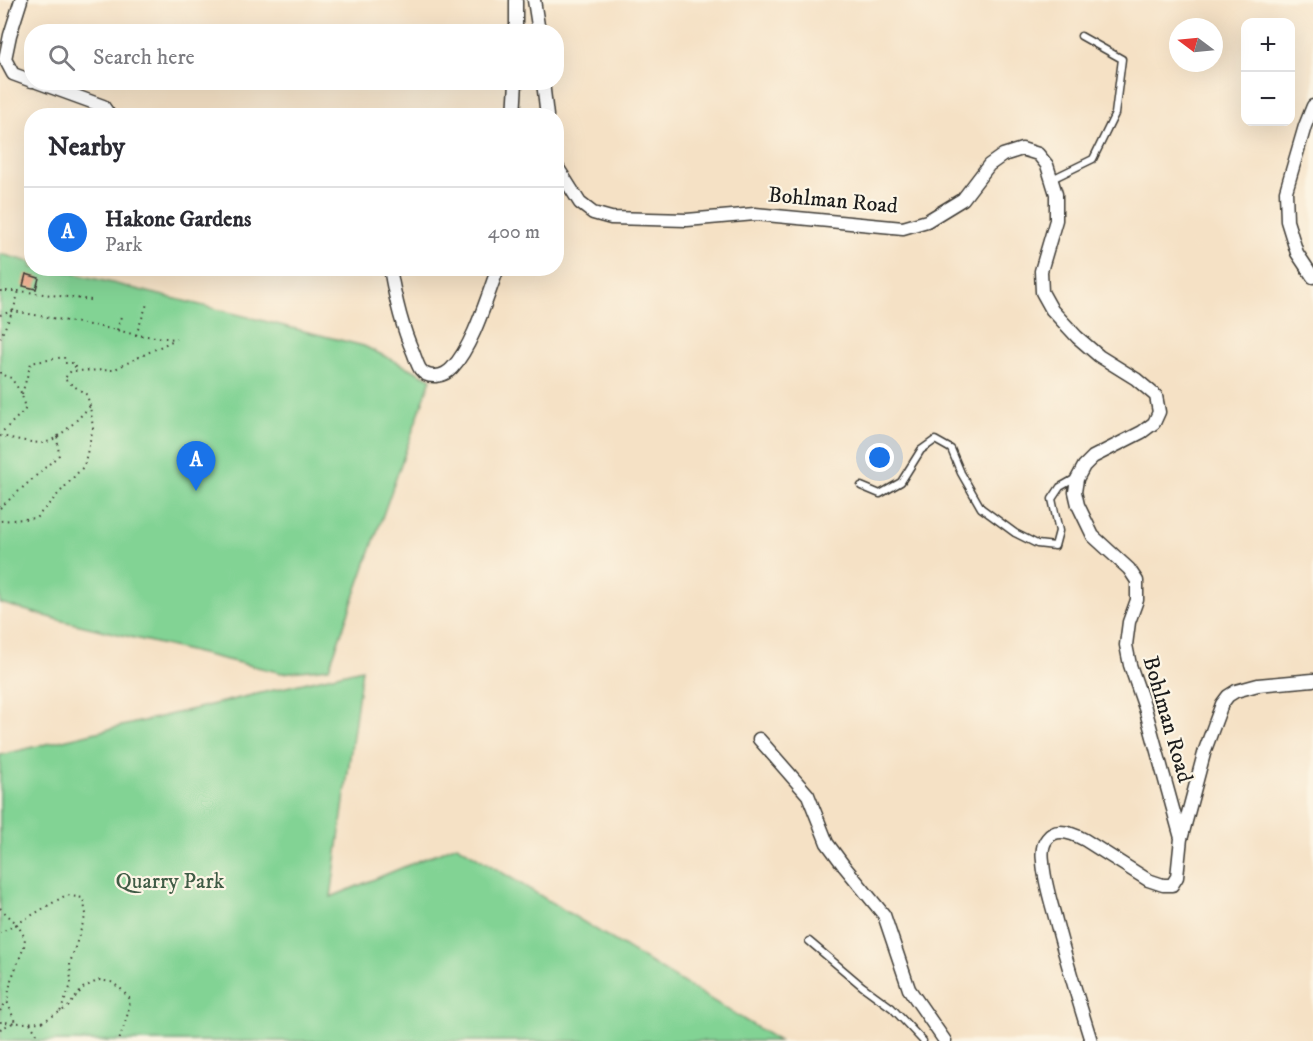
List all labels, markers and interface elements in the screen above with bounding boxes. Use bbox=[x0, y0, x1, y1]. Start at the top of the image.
north arrow bbox=[1169, 18, 1223, 72]
map controls bbox=[1241, 18, 1295, 126]
button: + bbox=[1241, 18, 1295, 72]
search box bbox=[24, 24, 564, 90]
icon: search bbox=[45, 41, 78, 74]
text: Search here bbox=[93, 44, 195, 71]
button: − bbox=[1241, 72, 1295, 126]
text: Nearby bbox=[48, 131, 125, 164]
street label: Bohlman Road bbox=[767, 181, 899, 220]
text: Hakone Gardens bbox=[105, 206, 251, 233]
text: A bbox=[61, 220, 74, 245]
text: 400 m bbox=[488, 220, 540, 245]
text: Park bbox=[105, 233, 142, 258]
pin: A bbox=[176, 442, 216, 491]
your location bbox=[865, 443, 894, 472]
street label: Bohlman Road bbox=[1137, 653, 1198, 786]
park label: Quarry Park bbox=[116, 868, 225, 895]

